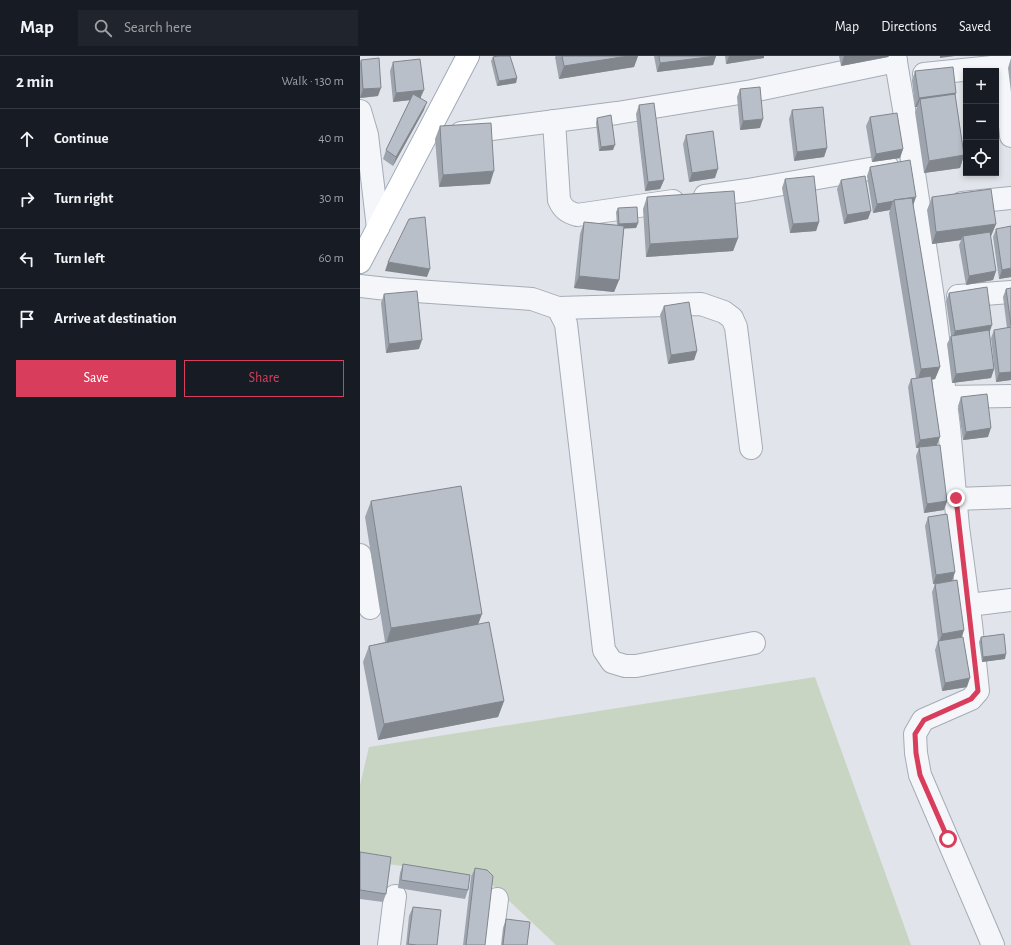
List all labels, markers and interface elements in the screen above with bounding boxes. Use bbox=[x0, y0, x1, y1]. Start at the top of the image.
search box bbox=[78, 10, 358, 46]
icon: search bbox=[92, 17, 114, 39]
text: Map bbox=[20, 18, 54, 37]
text: Search here bbox=[124, 20, 192, 35]
text: Map bbox=[835, 20, 859, 34]
text: Directions bbox=[881, 20, 937, 34]
text: Saved bbox=[959, 20, 991, 34]
map controls bbox=[963, 68, 999, 176]
button: + bbox=[963, 68, 999, 104]
text: 2 min bbox=[16, 73, 54, 90]
text: Walk · 130 m bbox=[281, 75, 344, 88]
button: − bbox=[963, 104, 999, 140]
icon: ahead bbox=[16, 128, 38, 150]
text: Continue bbox=[54, 131, 109, 146]
text: 40 m bbox=[318, 132, 344, 145]
button: locate bbox=[963, 140, 999, 176]
icon: right bbox=[16, 188, 38, 210]
text: Turn right bbox=[54, 191, 113, 206]
text: 30 m bbox=[319, 192, 344, 205]
icon: left bbox=[16, 248, 38, 270]
text: Turn left bbox=[54, 251, 105, 266]
text: 60 m bbox=[318, 252, 344, 265]
icon: arrive bbox=[16, 308, 38, 330]
text: Arrive at destination bbox=[54, 311, 177, 326]
button: Save bbox=[16, 360, 176, 397]
button: Share bbox=[184, 360, 344, 397]
route end bbox=[947, 489, 965, 507]
route start bbox=[939, 830, 957, 848]

